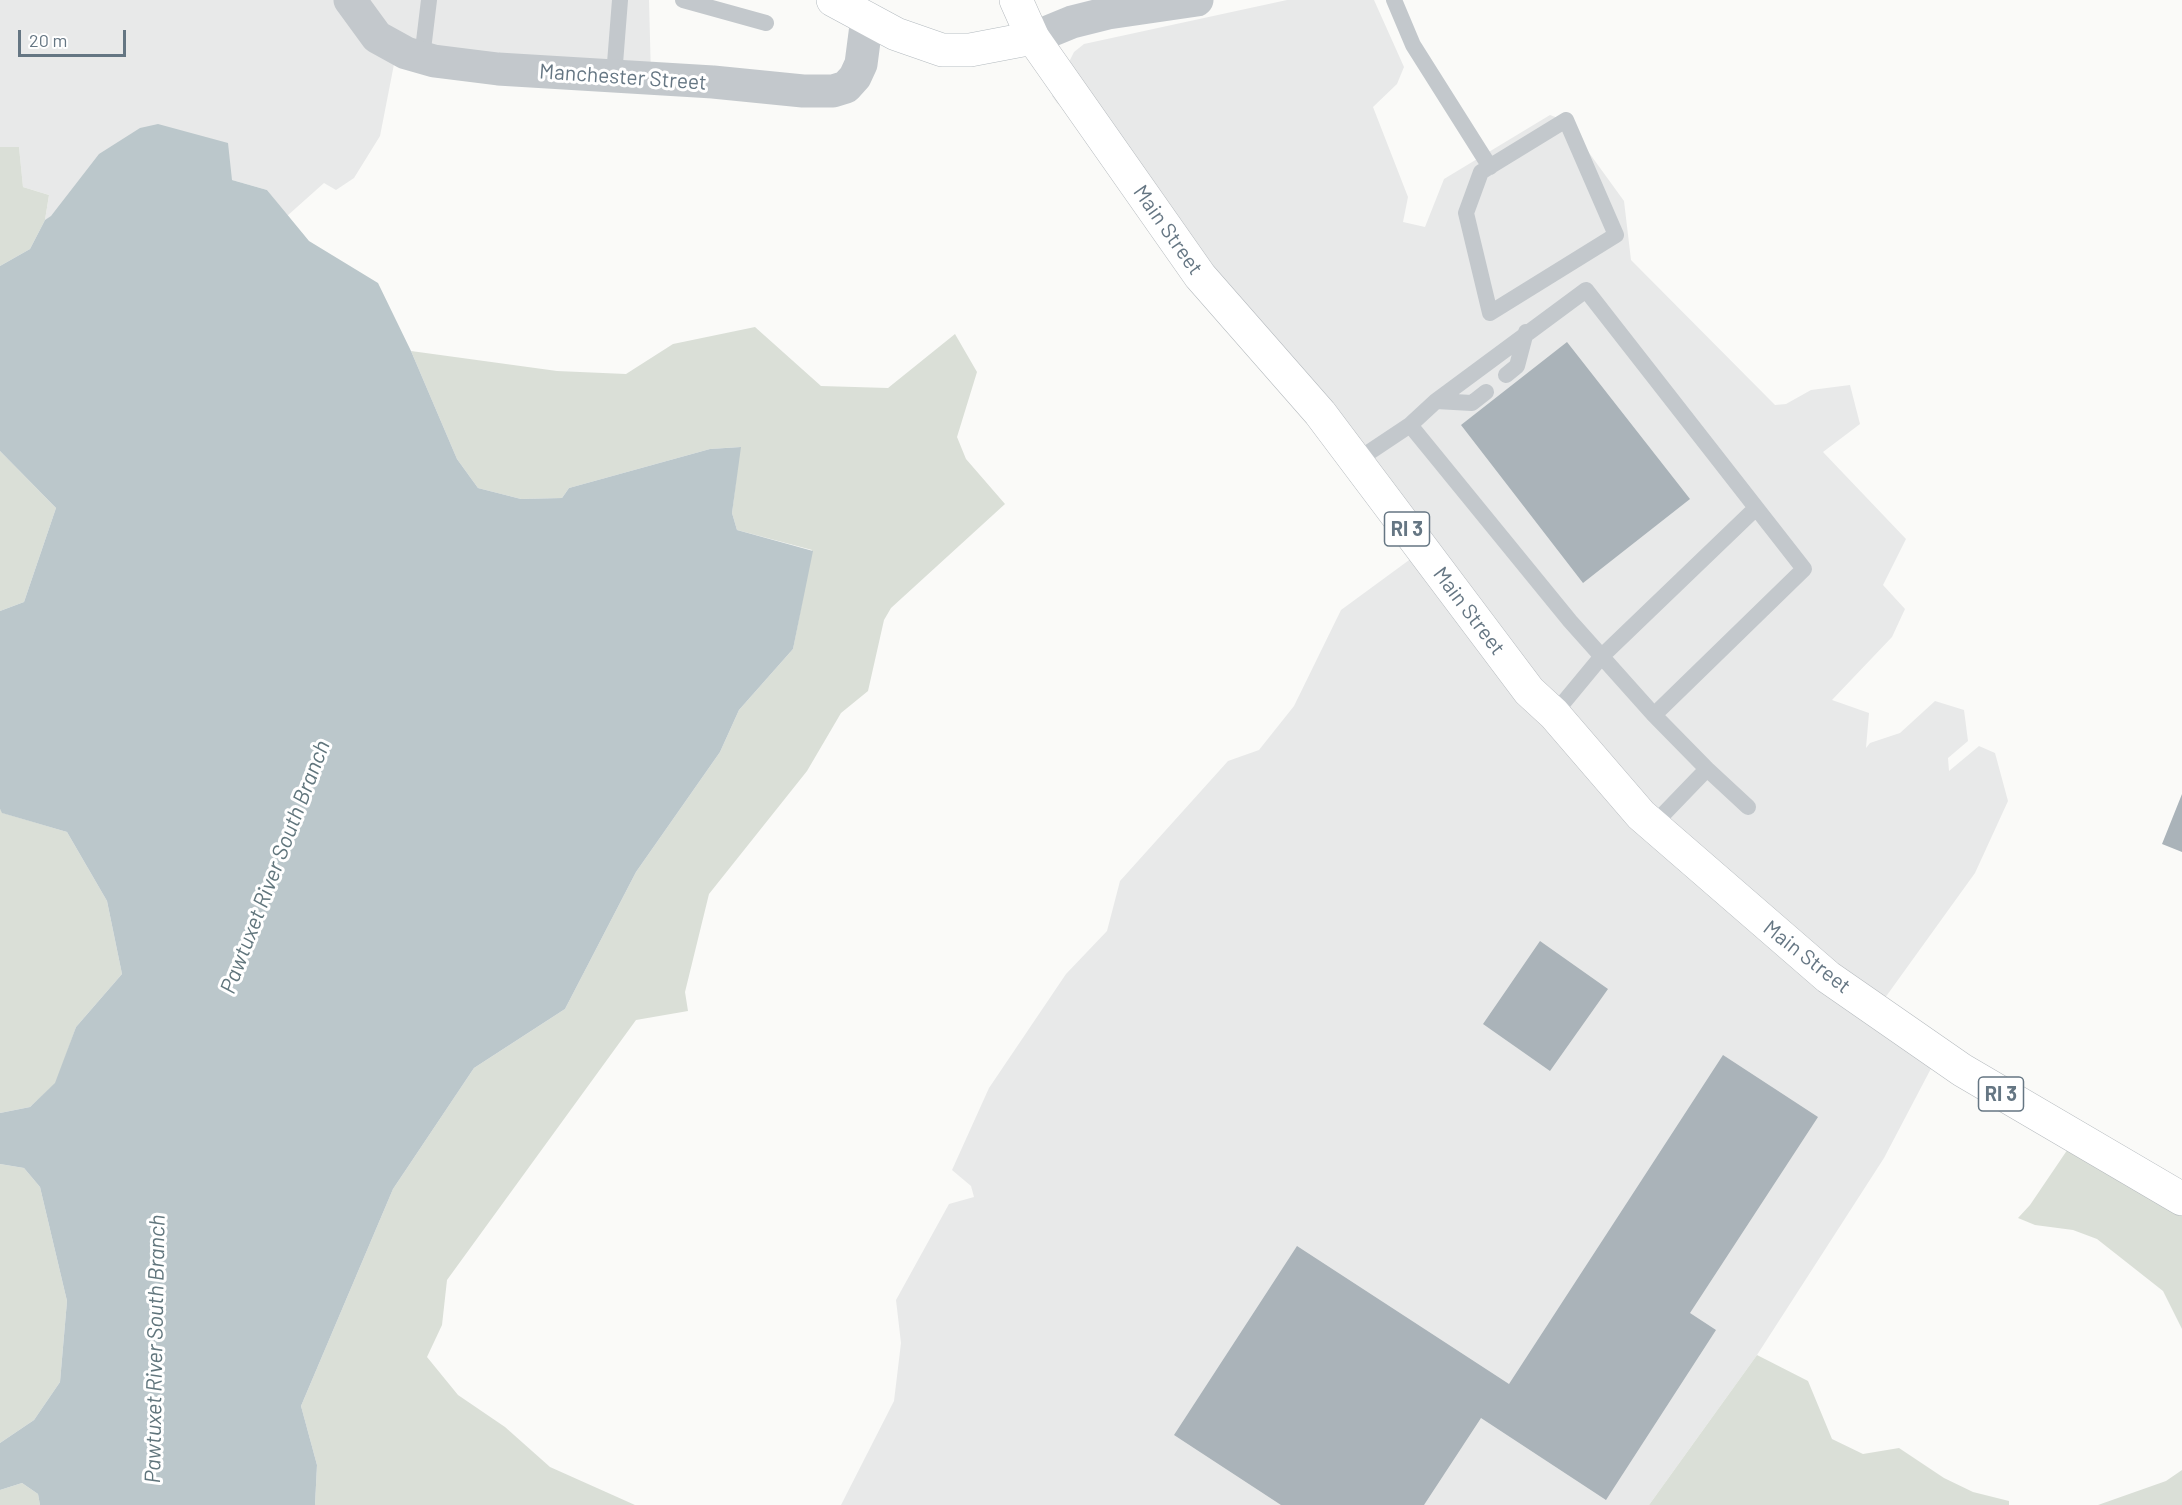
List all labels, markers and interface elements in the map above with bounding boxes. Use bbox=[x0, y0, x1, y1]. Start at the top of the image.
scale bar bbox=[21, 18, 129, 56]
text: 20 m bbox=[29, 29, 67, 51]
street label: Manchester Street bbox=[538, 59, 708, 95]
street label: Main Street bbox=[1128, 180, 1208, 280]
road number: RI 3 bbox=[1384, 512, 1430, 546]
street label: Main Street bbox=[1428, 562, 1510, 660]
water label: Pawtuxet River South Branch bbox=[214, 737, 336, 997]
street label: Main Street bbox=[1758, 915, 1856, 999]
road number: RI 3 bbox=[1978, 1077, 2024, 1111]
water label: Pawtuxet River South Branch bbox=[139, 1214, 171, 1484]

